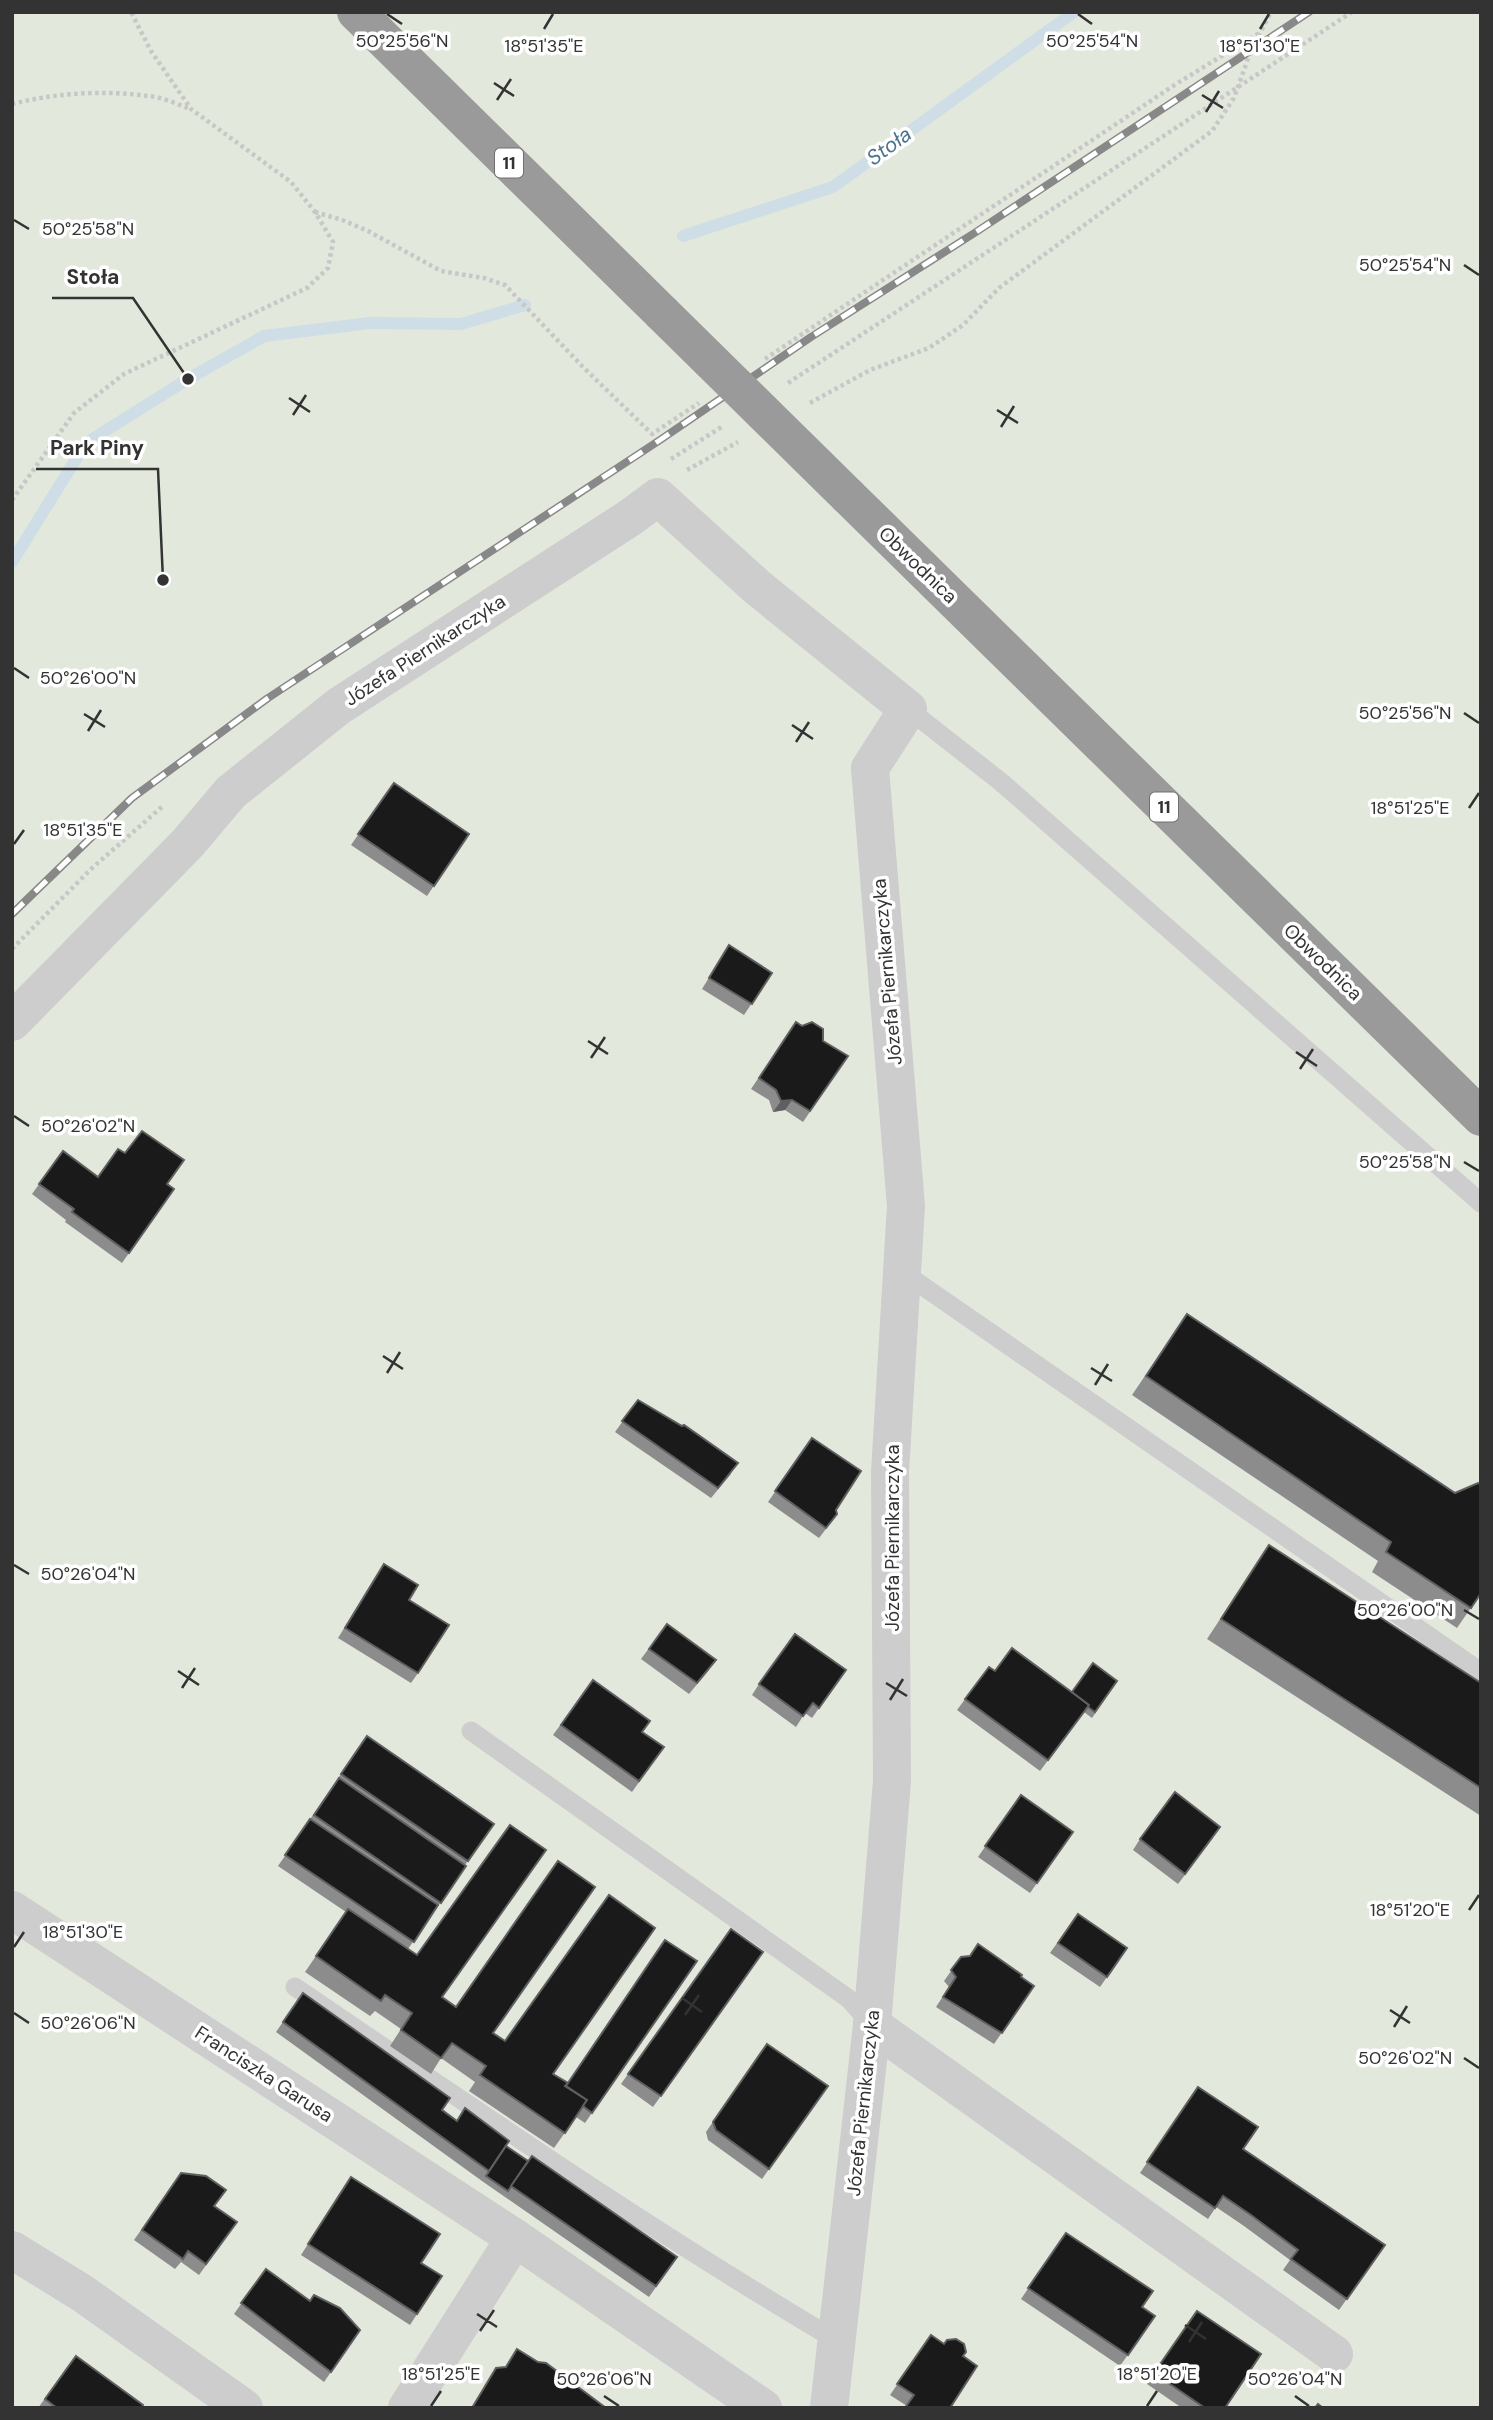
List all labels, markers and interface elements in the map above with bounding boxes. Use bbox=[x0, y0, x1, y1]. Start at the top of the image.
text: 50°25'56"N bbox=[356, 29, 448, 53]
text: 50°25'54"N bbox=[1046, 29, 1138, 53]
text: 18°51'35"E bbox=[505, 34, 583, 58]
text: 18°51'30"E bbox=[1220, 34, 1300, 58]
water label: Stoła bbox=[861, 120, 917, 172]
road number: 11 bbox=[495, 148, 523, 178]
text: 50°25'58"N bbox=[42, 217, 134, 241]
text: 50°25'54"N bbox=[1359, 253, 1451, 277]
callout: Stoła bbox=[52, 256, 133, 298]
text: Stoła bbox=[67, 263, 119, 291]
callout: Park Piny bbox=[36, 427, 158, 469]
text: Park Piny bbox=[50, 434, 144, 462]
street label: Obwodnica bbox=[873, 521, 963, 609]
street label: Józefa Piernikarczyka bbox=[340, 589, 510, 711]
text: 50°26'00"N bbox=[40, 666, 136, 690]
text: 50°25'56"N bbox=[1359, 701, 1451, 725]
road number: 11 bbox=[1150, 792, 1178, 822]
text: 18°51'25"E bbox=[1371, 796, 1449, 820]
text: 18°51'35"E bbox=[44, 818, 122, 842]
street label: Józefa Piernikarczyka bbox=[866, 878, 908, 1066]
street label: Obwodnica bbox=[1278, 918, 1368, 1006]
text: 50°26'02"N bbox=[41, 1114, 135, 1138]
text: 50°25'58"N bbox=[1359, 1150, 1451, 1174]
street label: Józefa Piernikarczyka bbox=[880, 1444, 905, 1632]
text: 50°26'04"N bbox=[41, 1562, 135, 1586]
text: 50°26'00"N bbox=[1357, 1598, 1453, 1622]
text: 18°51'20"E bbox=[1370, 1898, 1450, 1922]
text: 18°51'30"E bbox=[43, 1920, 123, 1944]
street label: Józefa Piernikarczyka bbox=[841, 2009, 885, 2197]
text: 50°26'06"N bbox=[40, 2011, 136, 2035]
street label: Franciszka Garusa bbox=[190, 2020, 338, 2128]
text: 50°26'02"N bbox=[1358, 2046, 1452, 2070]
text: 18°51'25"E bbox=[402, 2362, 480, 2386]
text: 18°51'20"E bbox=[1117, 2362, 1197, 2386]
text: 50°26'06"N bbox=[556, 2367, 652, 2391]
text: 50°26'04"N bbox=[1248, 2367, 1342, 2391]

